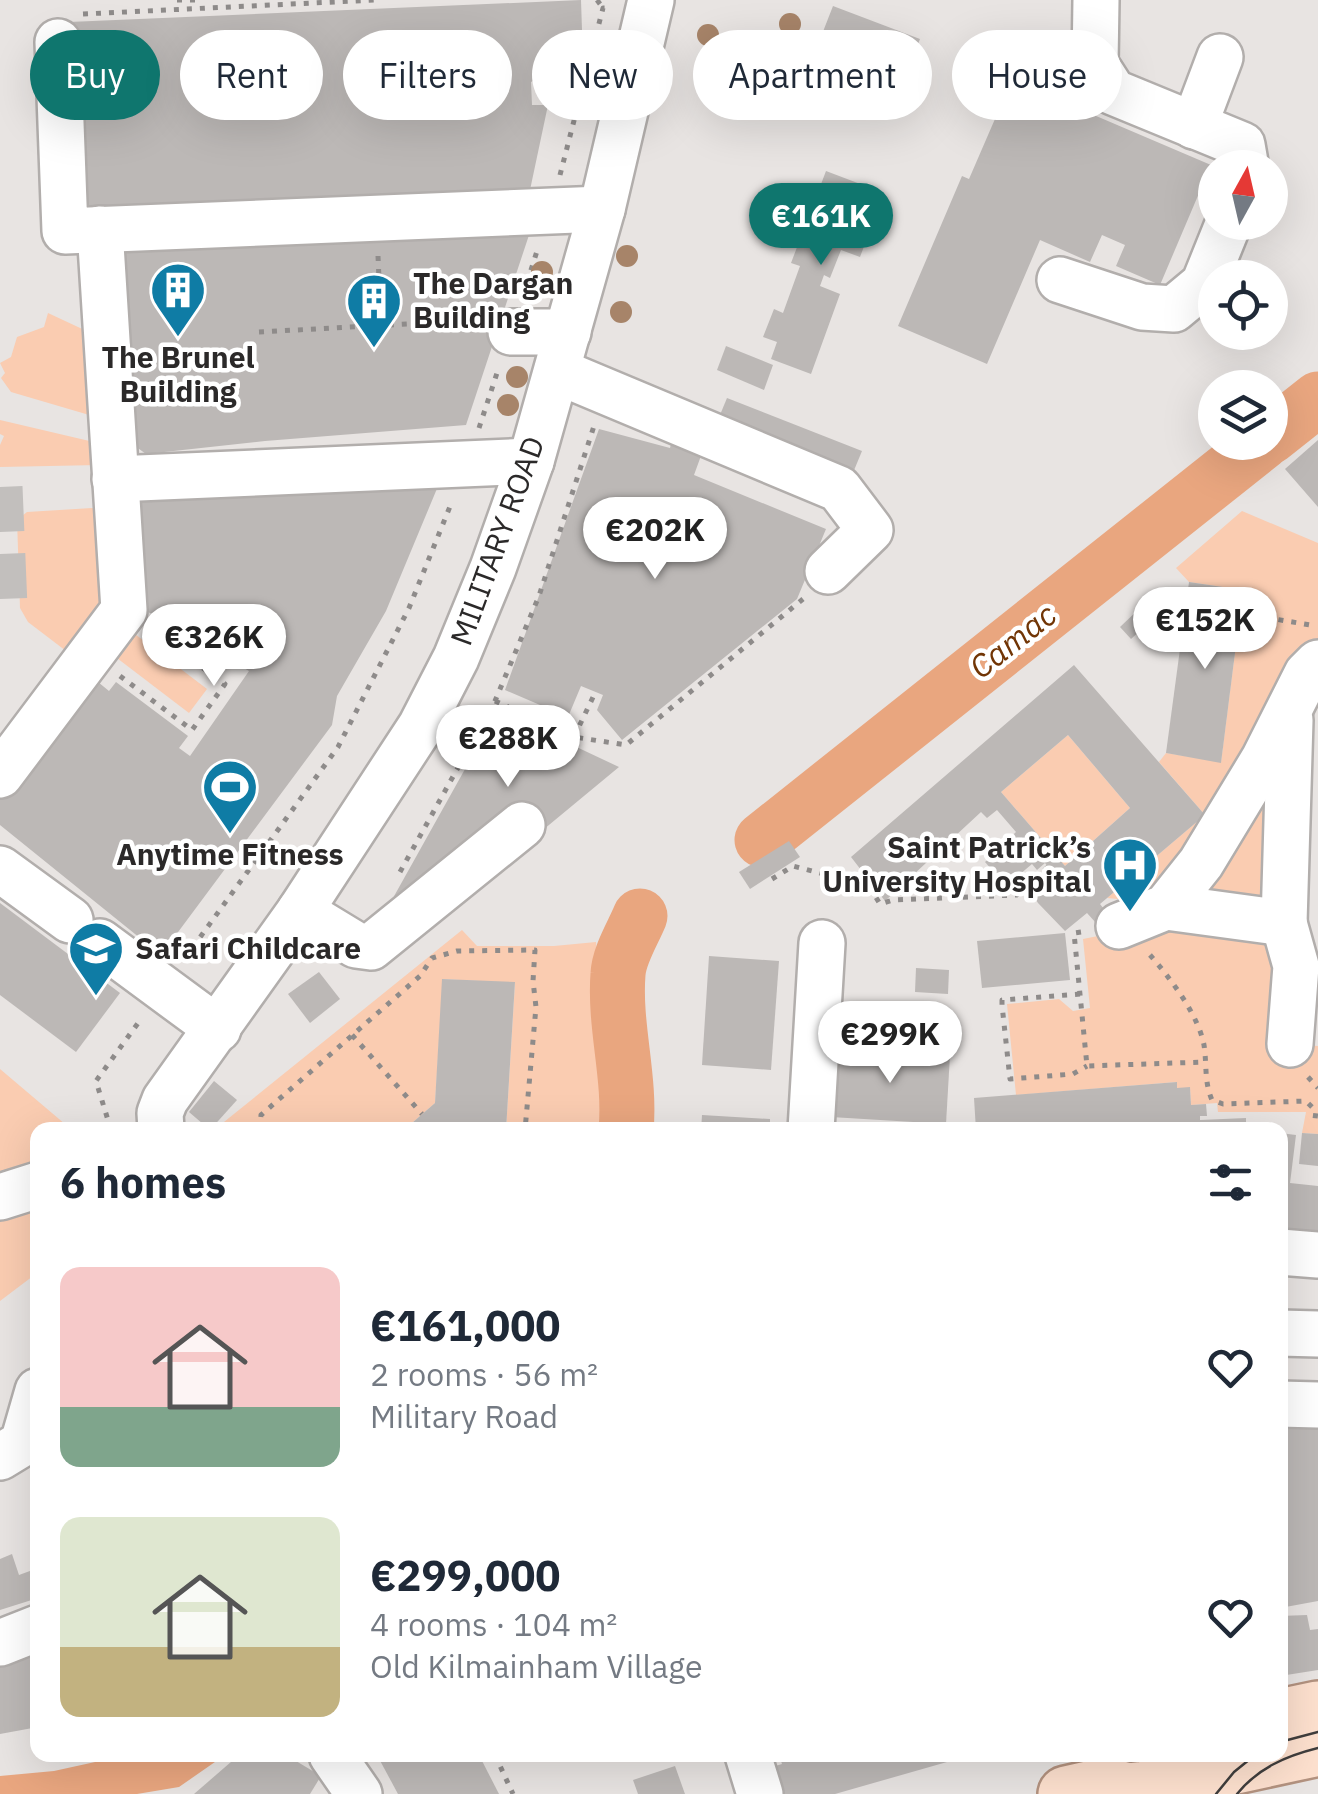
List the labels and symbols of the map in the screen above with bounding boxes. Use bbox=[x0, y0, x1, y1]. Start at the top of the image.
north arrow bbox=[1198, 150, 1288, 240]
pin: €161K bbox=[751, 183, 891, 268]
building icon: The Brunel Building bbox=[148, 260, 208, 339]
place label: The Dargan Building bbox=[413, 263, 573, 336]
building icon: The Dargan Building bbox=[344, 271, 404, 350]
place label: The Brunel Building bbox=[101, 337, 255, 410]
street label: MILITARY ROAD bbox=[441, 431, 552, 650]
pin: €202K bbox=[585, 497, 725, 582]
pin: €152K bbox=[1135, 587, 1275, 672]
water label: Camac bbox=[960, 593, 1065, 687]
pin: €326K bbox=[144, 604, 284, 689]
pin: €288K bbox=[438, 705, 578, 790]
sports icon: Anytime Fitness bbox=[200, 757, 260, 836]
place label: Saint Patrick’s University Hospital bbox=[822, 827, 1091, 900]
place label: Anytime Fitness bbox=[116, 834, 344, 873]
hospital icon: Saint Patrick’s University Hospital bbox=[1100, 835, 1160, 914]
school or university icon: Safari Childcare bbox=[66, 919, 126, 998]
place label: Safari Childcare bbox=[135, 928, 361, 967]
pin: €299K bbox=[820, 1001, 960, 1086]

